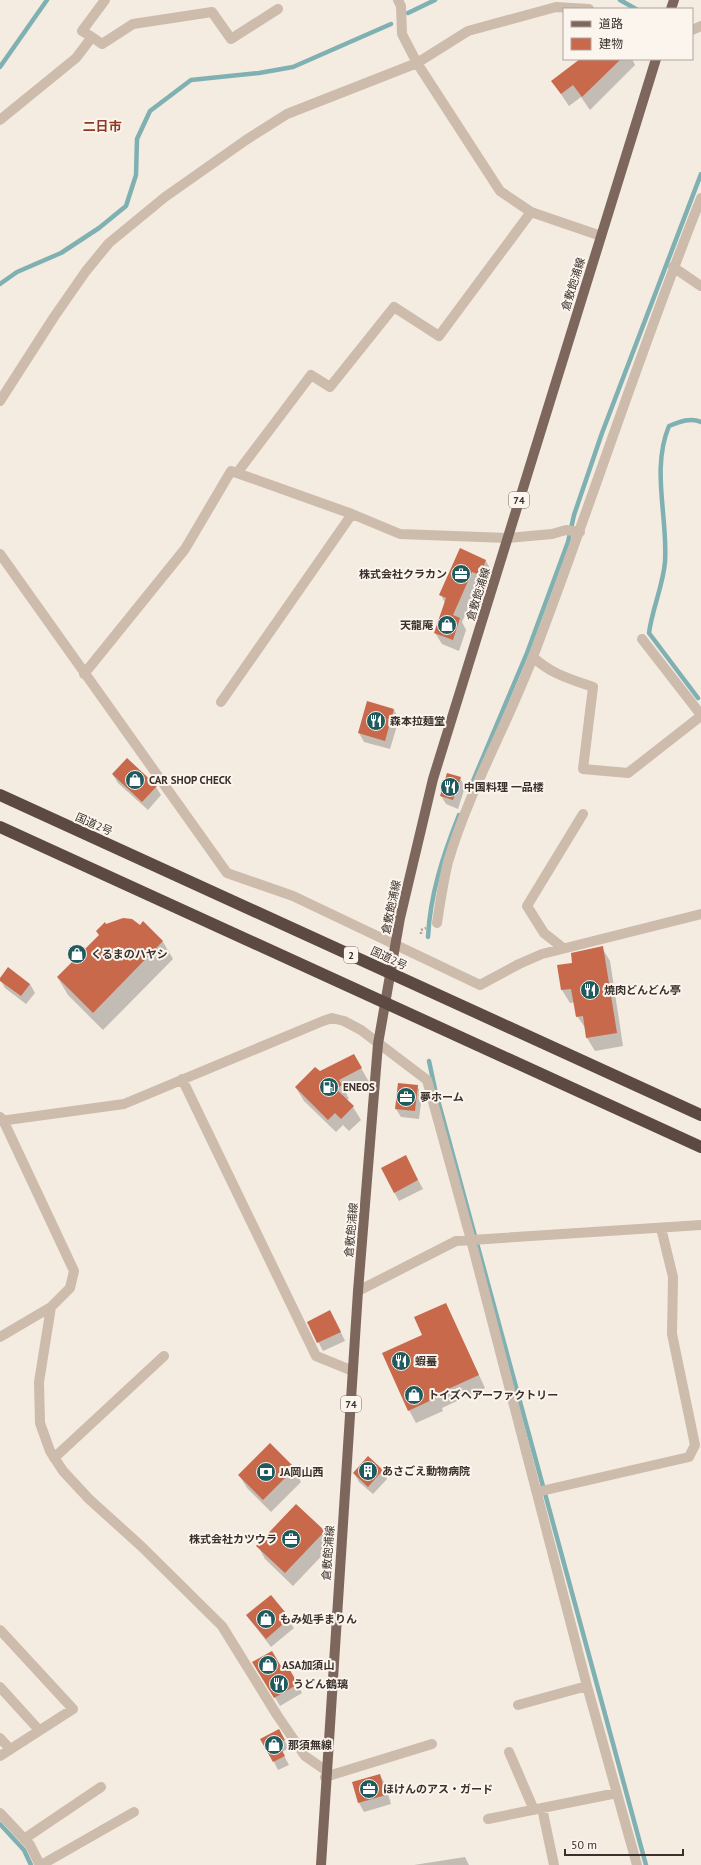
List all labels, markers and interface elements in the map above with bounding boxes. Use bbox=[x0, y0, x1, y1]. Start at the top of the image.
legend bbox=[563, 8, 693, 60]
text: 道路 bbox=[599, 16, 623, 31]
text: 建物 bbox=[599, 36, 623, 51]
district label: 二日市 bbox=[82, 118, 122, 135]
street label: 倉敷飽浦線 bbox=[558, 256, 588, 312]
road number: 74 bbox=[509, 492, 529, 508]
office icon: 株式会社クラカン bbox=[450, 563, 472, 585]
street label: 倉敷飽浦線 bbox=[463, 566, 493, 622]
place label: 株式会社クラカン bbox=[359, 567, 447, 581]
shop icon: 天龍庵 bbox=[436, 614, 458, 636]
place label: 天龍庵 bbox=[400, 618, 434, 632]
restaurant icon: 森本拉麺堂 bbox=[365, 710, 387, 732]
place label: 森本拉麺堂 bbox=[390, 714, 445, 728]
shop icon: CAR SHOP CHECK bbox=[124, 769, 146, 791]
place label: CAR SHOP CHECK bbox=[149, 773, 232, 787]
restaurant icon: 中国料理 一品楼 bbox=[439, 776, 461, 798]
place label: 中国料理 一品楼 bbox=[464, 780, 544, 794]
street label: 国道2号 bbox=[73, 810, 115, 838]
street label: 倉敷飽浦線 bbox=[378, 879, 404, 935]
shop icon: くるまのハヤシ bbox=[66, 943, 88, 965]
street label: 国道2号 bbox=[368, 943, 410, 973]
place label: くるまのハヤシ bbox=[91, 947, 168, 961]
road number: 2 bbox=[344, 947, 358, 963]
restaurant icon: 焼肉どんどん亭 bbox=[579, 979, 601, 1001]
place label: 焼肉どんどん亭 bbox=[604, 983, 681, 997]
fuel station icon: ENEOS bbox=[318, 1076, 340, 1098]
place label: ENEOS bbox=[343, 1080, 375, 1094]
office icon: 夢ホーム bbox=[395, 1086, 417, 1108]
place label: 夢ホーム bbox=[420, 1090, 464, 1104]
street label: 倉敷飽浦線 bbox=[342, 1202, 360, 1258]
restaurant icon: 蝦蟇 bbox=[390, 1350, 412, 1372]
place label: 蝦蟇 bbox=[415, 1354, 437, 1368]
shop icon: トイズヘアーファクトリー bbox=[403, 1384, 425, 1406]
place label: トイズヘアーファクトリー bbox=[428, 1388, 558, 1402]
road number: 74 bbox=[341, 1396, 361, 1412]
building icon: あさごえ動物病院 bbox=[357, 1460, 379, 1482]
bank icon: JA岡山西 bbox=[255, 1461, 277, 1483]
place label: あさごえ動物病院 bbox=[382, 1464, 470, 1478]
place label: JA岡山西 bbox=[279, 1465, 323, 1479]
street label: 倉敷飽浦線 bbox=[319, 1525, 337, 1581]
office icon: 株式会社カツウラ bbox=[280, 1528, 302, 1550]
place label: 株式会社カツウラ bbox=[189, 1532, 277, 1546]
shop icon: もみ処手まりん bbox=[255, 1608, 277, 1630]
place label: もみ処手まりん bbox=[280, 1612, 357, 1626]
shop icon: ASA加須山 bbox=[257, 1654, 279, 1676]
place label: ASA加須山 bbox=[282, 1658, 334, 1672]
restaurant icon: うどん鶴璃 bbox=[268, 1673, 290, 1695]
place label: うどん鶴璃 bbox=[293, 1677, 348, 1691]
shop icon: 那須無線 bbox=[263, 1734, 285, 1756]
place label: 那須無線 bbox=[288, 1738, 332, 1752]
office icon: ほけんのアス・ガード bbox=[358, 1778, 380, 1800]
place label: ほけんのアス・ガード bbox=[383, 1782, 493, 1796]
scale bar bbox=[565, 1831, 683, 1857]
text: 50 m bbox=[571, 1837, 597, 1852]

